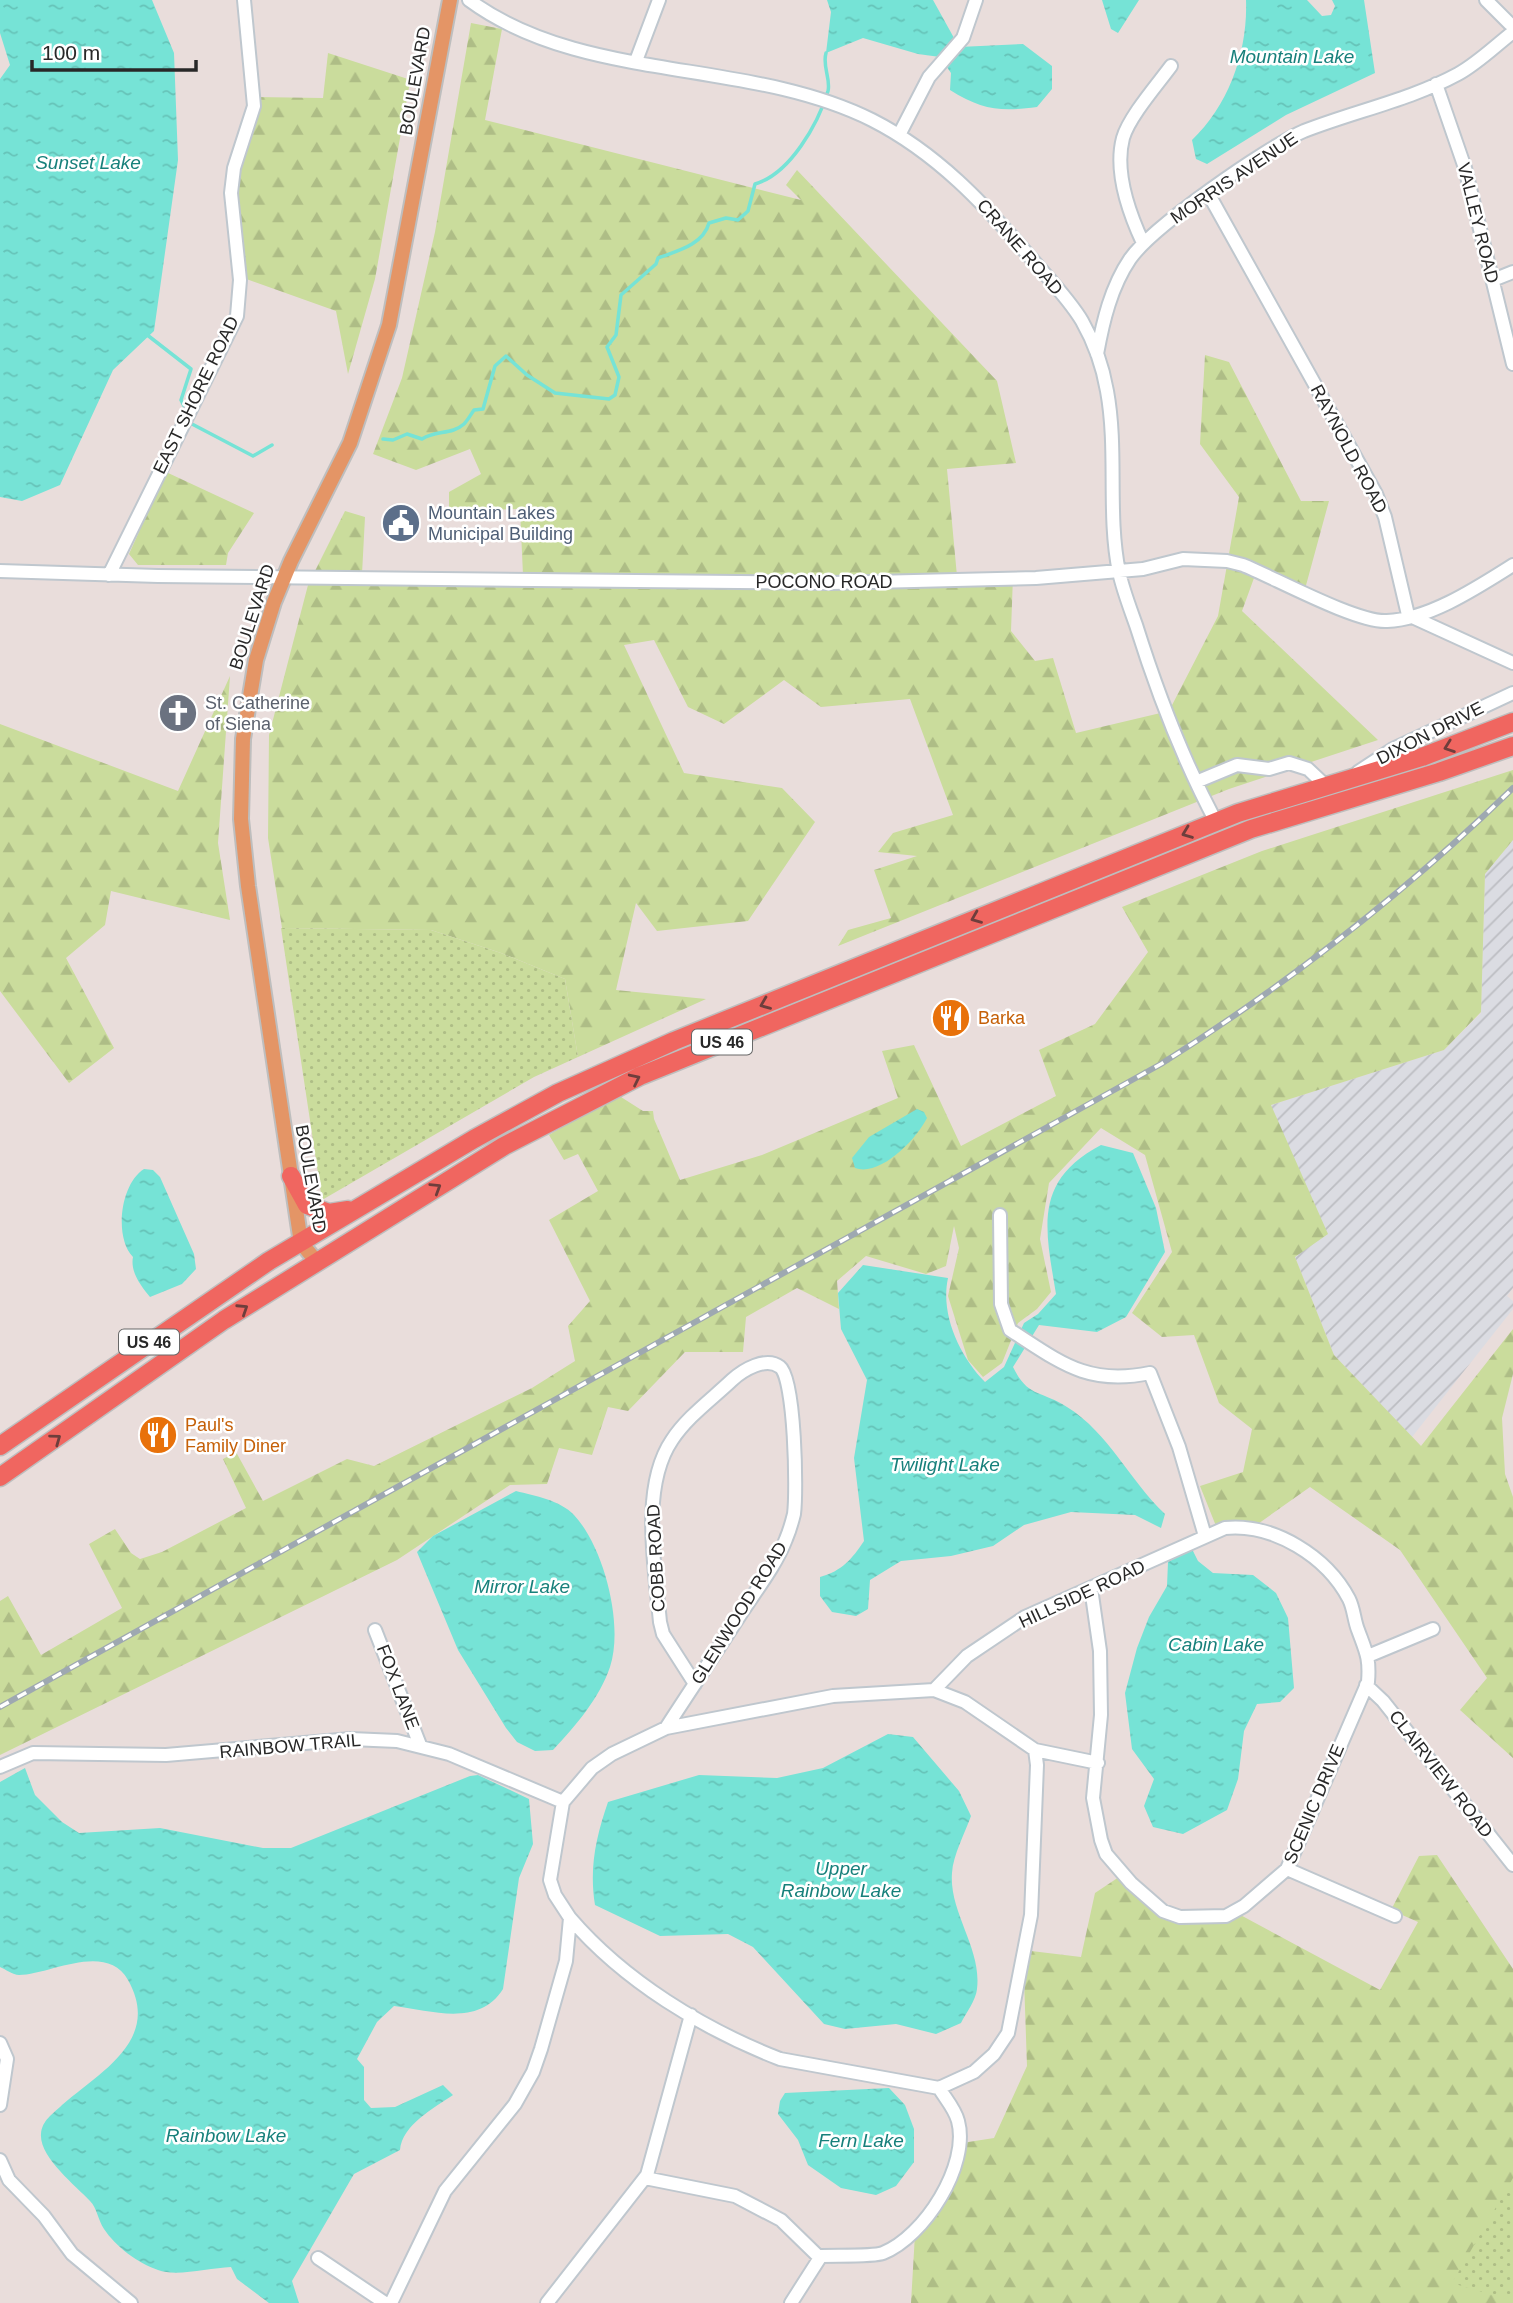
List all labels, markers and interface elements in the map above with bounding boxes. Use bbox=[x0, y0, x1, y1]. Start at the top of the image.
street label: BOULEVARD bbox=[396, 25, 434, 137]
scale bar bbox=[32, 28, 196, 72]
text: 100 m bbox=[42, 41, 100, 64]
water label: Mountain Lake bbox=[1230, 46, 1354, 67]
street label: MORRIS AVENUE bbox=[1167, 128, 1301, 228]
water label: Sunset Lake bbox=[35, 152, 141, 173]
street label: VALLEY ROAD bbox=[1453, 161, 1503, 285]
street label: CRANE ROAD bbox=[973, 195, 1067, 299]
street label: EAST SHORE ROAD bbox=[149, 313, 243, 477]
street label: RAYNOLD ROAD bbox=[1307, 381, 1391, 517]
public building icon: Mountain Lakes Municipal Building bbox=[380, 502, 422, 544]
place label: Mountain Lakes Municipal Building bbox=[428, 503, 573, 544]
street label: BOULEVARD bbox=[226, 562, 278, 672]
street label: POCONO ROAD bbox=[755, 572, 893, 592]
church icon: St. Catherine of Siena bbox=[157, 692, 199, 734]
place label: St. Catherine of Siena bbox=[205, 693, 310, 734]
street label: DIXON DRIVE bbox=[1373, 698, 1487, 768]
one-way arrow bbox=[1444, 739, 1456, 753]
one-way arrow bbox=[1181, 825, 1193, 839]
one-way arrow bbox=[970, 910, 983, 924]
one-way arrow bbox=[760, 995, 772, 1009]
restaurant icon: Barka bbox=[930, 997, 972, 1039]
place label: Barka bbox=[978, 1008, 1026, 1028]
road number: US 46 bbox=[692, 1030, 752, 1054]
one-way arrow bbox=[628, 1073, 640, 1087]
street label: BOULEVARD bbox=[292, 1123, 330, 1235]
one-way arrow bbox=[428, 1184, 441, 1197]
one-way arrow bbox=[235, 1304, 248, 1317]
road number: US 46 bbox=[119, 1330, 179, 1354]
restaurant icon: Paul's Family Diner bbox=[137, 1414, 179, 1456]
place label: Paul's Family Diner bbox=[185, 1415, 286, 1456]
one-way arrow bbox=[48, 1435, 61, 1447]
water label: Twilight Lake bbox=[890, 1454, 1000, 1475]
street label: COBB ROAD bbox=[643, 1504, 669, 1612]
street label: GLENWOOD ROAD bbox=[687, 1538, 791, 1688]
street label: HILLSIDE ROAD bbox=[1016, 1556, 1148, 1632]
water label: Mirror Lake bbox=[474, 1576, 570, 1597]
water label: Cabin Lake bbox=[1168, 1634, 1264, 1655]
street label: FOX LANE bbox=[373, 1642, 423, 1732]
street label: CLAIRVIEW ROAD bbox=[1385, 1706, 1497, 1842]
street label: RAINBOW TRAIL bbox=[219, 1730, 361, 1762]
street label: SCENIC DRIVE bbox=[1280, 1741, 1348, 1867]
water label: Upper Rainbow Lake bbox=[781, 1858, 901, 1901]
water label: Rainbow Lake bbox=[166, 2125, 286, 2146]
water label: Fern Lake bbox=[818, 2130, 904, 2151]

